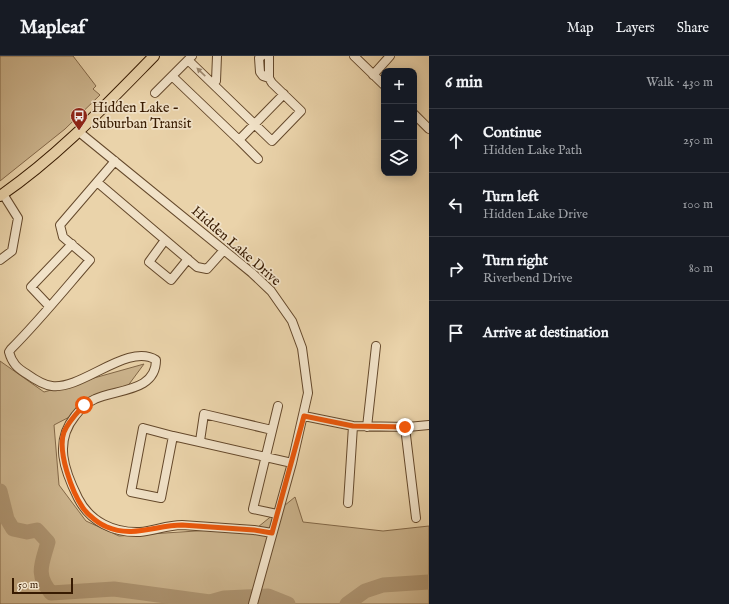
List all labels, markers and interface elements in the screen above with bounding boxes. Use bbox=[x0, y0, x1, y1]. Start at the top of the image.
text: Mapleaf bbox=[20, 16, 85, 40]
text: Map bbox=[567, 19, 594, 37]
text: Layers bbox=[616, 19, 655, 37]
text: Share bbox=[677, 19, 709, 37]
one-way arrow bbox=[196, 67, 206, 77]
map controls bbox=[381, 68, 417, 176]
button: + bbox=[381, 68, 417, 104]
text: 6 min bbox=[445, 72, 483, 93]
text: Walk · 430 m bbox=[646, 74, 713, 91]
place label: Hidden Lake - Suburban Transit bbox=[92, 99, 192, 133]
button: − bbox=[381, 104, 417, 140]
bus stop icon: Hidden Lake - Suburban Transit bbox=[69, 106, 89, 131]
text: Continue bbox=[483, 123, 541, 142]
icon: ahead bbox=[445, 130, 467, 152]
text: 250 m bbox=[683, 132, 713, 149]
button: layers bbox=[381, 140, 417, 176]
text: Hidden Lake Path bbox=[483, 142, 582, 159]
text: Turn left bbox=[483, 187, 539, 206]
icon: left bbox=[445, 194, 467, 216]
text: 100 m bbox=[683, 196, 713, 213]
street label: Hidden Lake Drive bbox=[187, 202, 285, 290]
text: Hidden Lake Drive bbox=[483, 206, 588, 223]
text: Turn right bbox=[483, 251, 548, 270]
icon: right bbox=[445, 258, 467, 280]
text: 80 m bbox=[689, 260, 713, 277]
text: Riverbend Drive bbox=[483, 270, 573, 287]
icon: arrive bbox=[445, 322, 467, 344]
text: Arrive at destination bbox=[483, 323, 609, 342]
route start bbox=[75, 396, 93, 414]
route end bbox=[396, 418, 414, 436]
scale bar bbox=[12, 576, 73, 595]
text: 50 m bbox=[18, 578, 38, 592]

